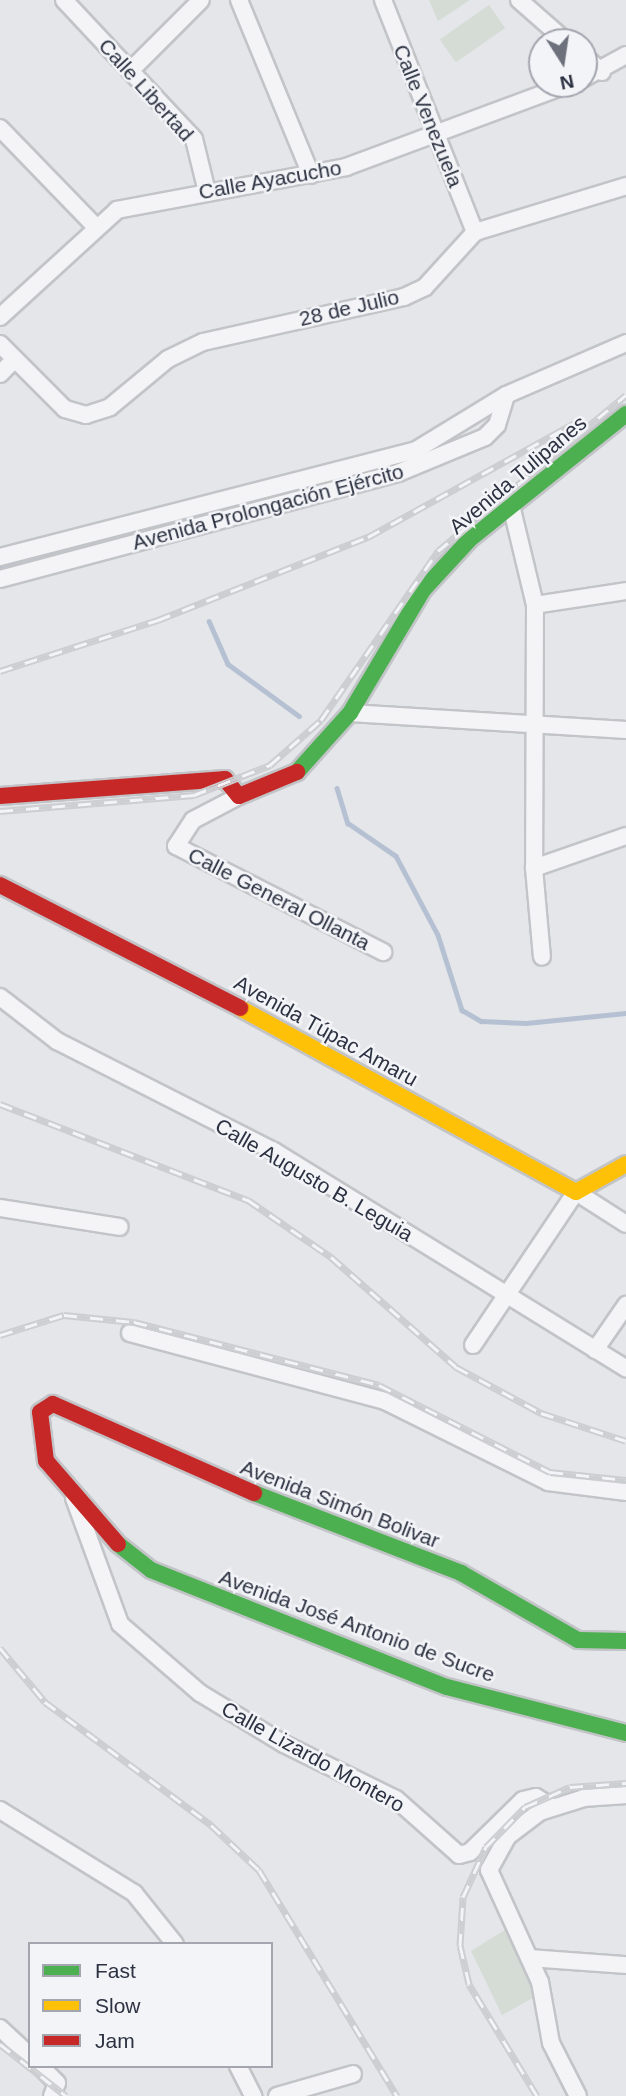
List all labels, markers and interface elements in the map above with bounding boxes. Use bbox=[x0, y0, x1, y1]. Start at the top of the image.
north arrow bbox=[528, 28, 598, 98]
street label: Calle Libertad bbox=[93, 33, 199, 147]
street label: Calle Venezuela bbox=[388, 41, 468, 191]
text: N bbox=[558, 70, 576, 94]
street label: Calle Ayacucho bbox=[196, 155, 344, 205]
street label: 28 de Julio bbox=[297, 284, 401, 332]
street label: Avenida Tulipanes bbox=[444, 410, 592, 540]
street label: Avenida Prolongación Ejército bbox=[130, 459, 406, 555]
street label: Calle General Ollanta bbox=[184, 842, 374, 956]
street label: Avenida Túpac Amaru bbox=[229, 970, 423, 1092]
street label: Calle Augusto B. Leguia bbox=[210, 1113, 418, 1247]
street label: Avenida Simón Bolivar bbox=[237, 1454, 443, 1554]
street label: Avenida José Antonio de Sucre bbox=[215, 1564, 499, 1688]
street label: Calle Lizardo Montero bbox=[217, 1696, 409, 1818]
legend bbox=[28, 1942, 273, 2068]
text: Fast bbox=[95, 1959, 136, 1982]
text: Slow bbox=[95, 1994, 141, 2017]
text: Jam bbox=[95, 2029, 135, 2052]

